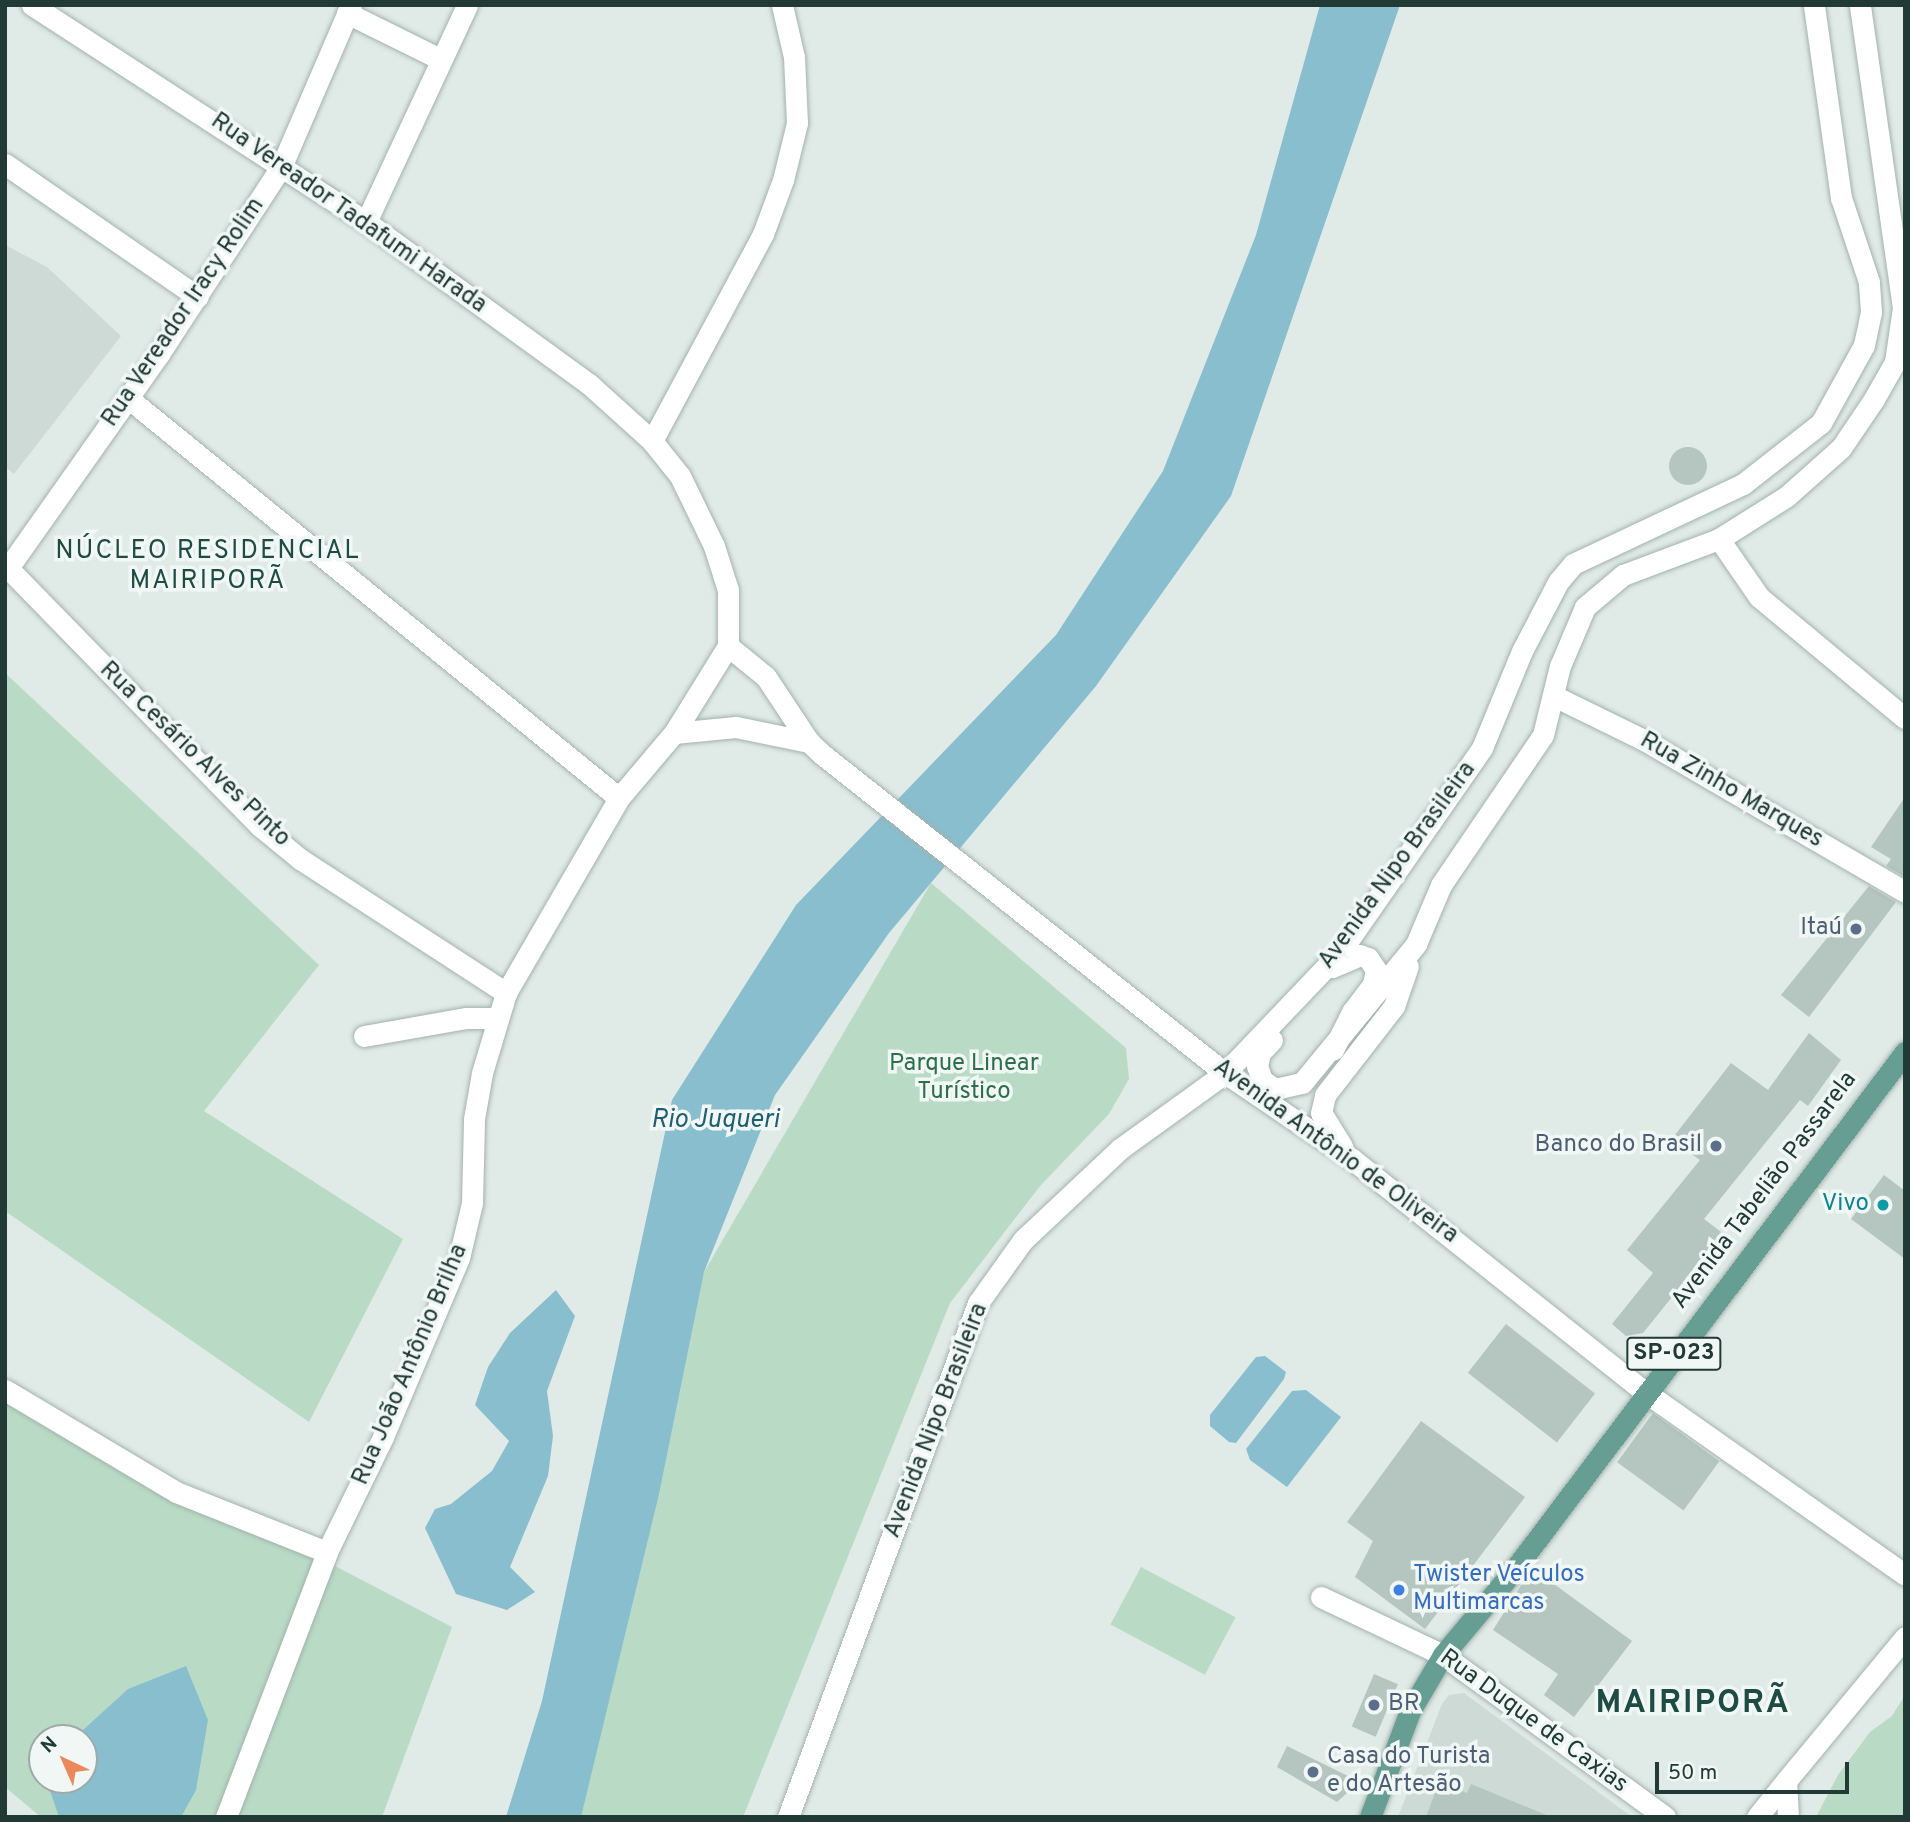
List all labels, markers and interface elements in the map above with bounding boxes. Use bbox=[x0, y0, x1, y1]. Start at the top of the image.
street label: Rua Vereador Tadafumi Harada bbox=[204, 107, 492, 321]
street label: Rua Vereador Iracy Rolim bbox=[96, 193, 272, 433]
district label: NÚCLEO RESIDENCIAL MAIRIPORÃ bbox=[57, 536, 359, 598]
street label: Rua Cesário Alves Pinto bbox=[92, 656, 296, 854]
street label: Rua Zinho Marques bbox=[1634, 727, 1828, 855]
street label: Avenida Nipo Brasileira bbox=[1313, 757, 1483, 975]
place label: Itaú bbox=[1800, 915, 1842, 943]
marker: Itaú bbox=[1848, 921, 1864, 937]
park label: Parque Linear Turístico bbox=[889, 1051, 1039, 1107]
street label: Avenida Antônio de Oliveira bbox=[1206, 1053, 1464, 1251]
street label: Avenida Tabelião Passarela bbox=[1666, 1066, 1864, 1316]
water label: Rio Juqueri bbox=[651, 1105, 779, 1137]
place label: Banco do Brasil bbox=[1535, 1132, 1702, 1160]
marker: Banco do Brasil bbox=[1708, 1138, 1724, 1154]
place label: Vivo bbox=[1822, 1191, 1869, 1219]
marker: Vivo bbox=[1875, 1197, 1891, 1213]
street label: Rua João Antônio Brilha bbox=[347, 1240, 475, 1490]
street label: Avenida Nipo Brasileira bbox=[879, 1300, 995, 1542]
road number: SP-023 bbox=[1625, 1334, 1723, 1373]
place label: Twister Veículos Multimarcas bbox=[1413, 1562, 1586, 1618]
marker: Twister Veículos Multimarcas bbox=[1391, 1582, 1407, 1598]
street label: Rua Duque de Caxias bbox=[1433, 1644, 1633, 1800]
district label: MAIRIPORÃ bbox=[1597, 1685, 1789, 1723]
place label: BR bbox=[1388, 1691, 1420, 1719]
marker: BR bbox=[1366, 1697, 1382, 1713]
north arrow bbox=[28, 1724, 98, 1794]
text: N bbox=[37, 1732, 63, 1759]
place label: Casa do Turista e do Artesão bbox=[1327, 1744, 1491, 1800]
scale bar bbox=[1658, 1748, 1852, 1792]
text: 50 m bbox=[1668, 1760, 1717, 1787]
marker: Casa do Turista e do Artesão bbox=[1305, 1764, 1321, 1780]

